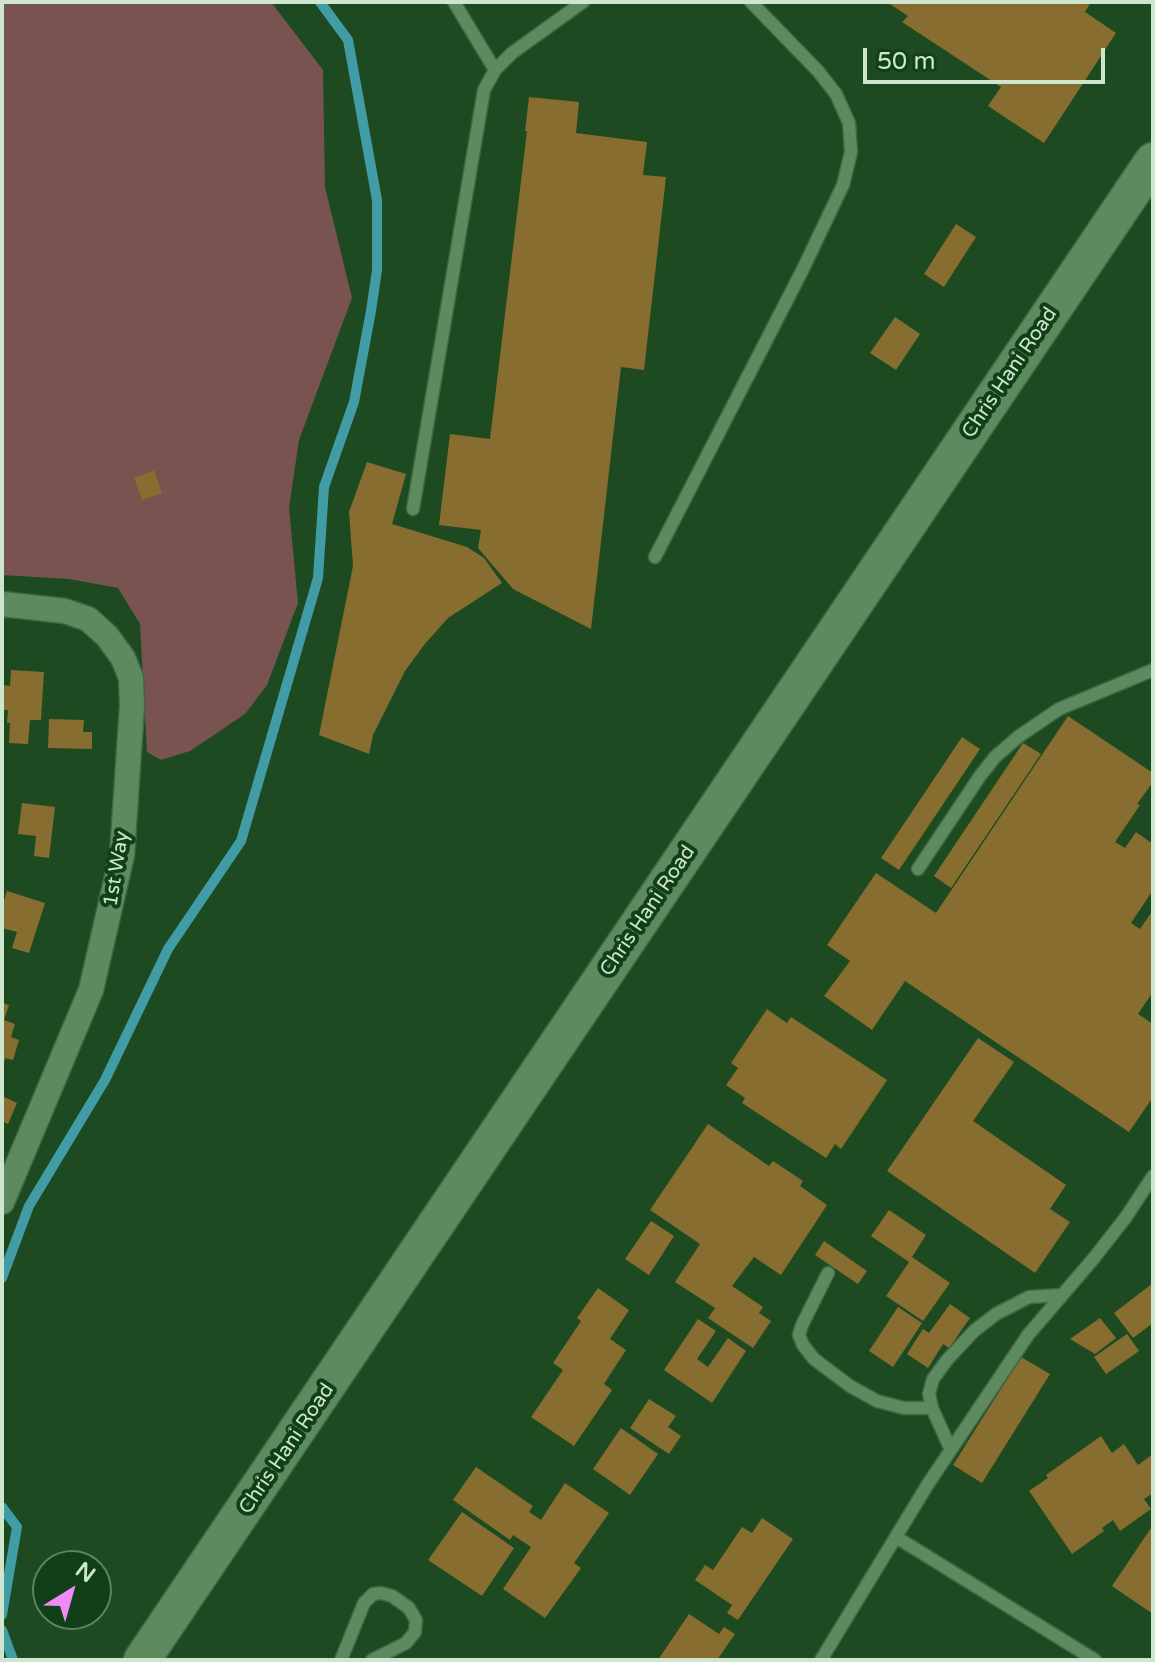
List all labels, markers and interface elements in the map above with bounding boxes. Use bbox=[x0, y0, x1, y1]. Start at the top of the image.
scale bar bbox=[867, 32, 1109, 82]
text: 50 m bbox=[877, 47, 935, 76]
street label: Chris Hani Road bbox=[957, 303, 1063, 443]
street label: 1st Way bbox=[99, 830, 135, 908]
street label: Chris Hani Road bbox=[595, 841, 701, 981]
street label: Chris Hani Road bbox=[234, 1379, 340, 1519]
north arrow bbox=[32, 1550, 112, 1630]
text: N bbox=[70, 1557, 100, 1588]

